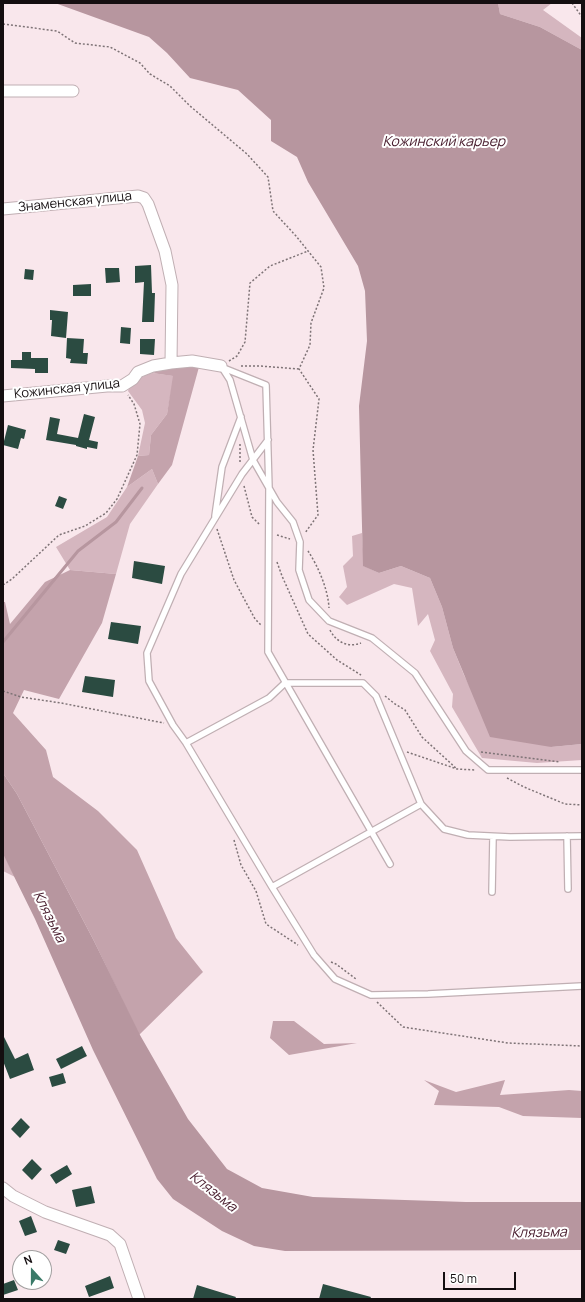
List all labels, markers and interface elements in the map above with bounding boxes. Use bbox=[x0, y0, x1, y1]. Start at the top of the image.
water label: Кожинский карьер bbox=[383, 134, 505, 150]
street label: Знаменская улица bbox=[17, 188, 133, 216]
street label: Кожинская улица bbox=[13, 376, 121, 402]
water label: Клязьма bbox=[29, 888, 69, 946]
water label: Клязьма bbox=[186, 1168, 240, 1216]
water label: Клязьма bbox=[511, 1224, 567, 1242]
north arrow bbox=[12, 1250, 52, 1290]
text: N bbox=[22, 1251, 34, 1268]
scale bar bbox=[445, 1264, 518, 1290]
text: 50 m bbox=[450, 1270, 477, 1287]

